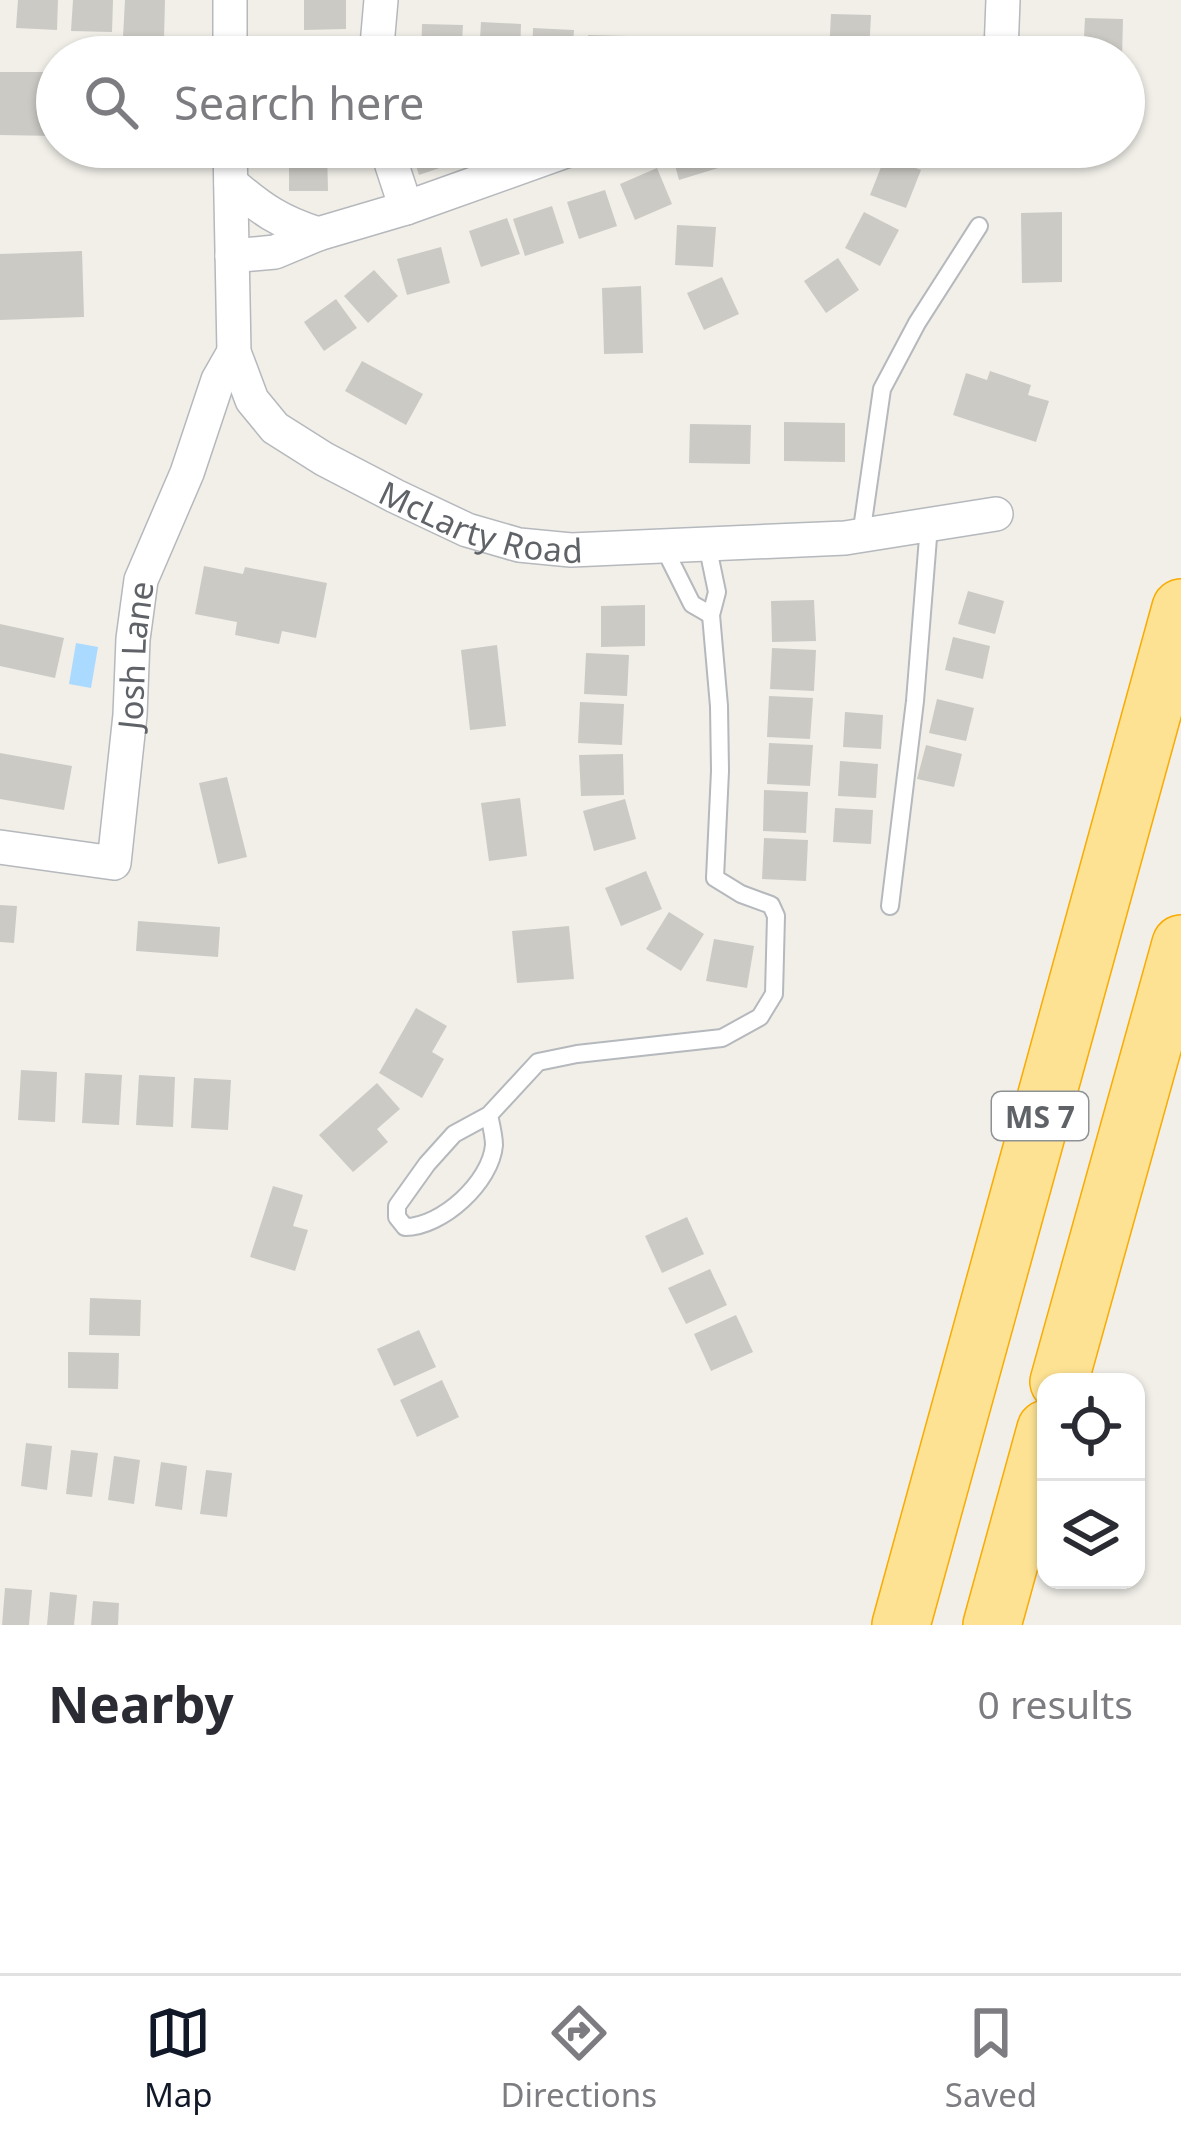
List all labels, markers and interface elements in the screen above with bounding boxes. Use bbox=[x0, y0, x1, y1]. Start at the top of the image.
search box bbox=[36, 36, 1145, 168]
icon: search bbox=[78, 69, 144, 135]
text: Search here bbox=[174, 72, 424, 133]
street label: McLarty Road bbox=[372, 469, 583, 573]
street label: Josh Lane bbox=[106, 578, 163, 735]
road number: MS 7 bbox=[992, 1092, 1088, 1140]
map controls bbox=[1037, 1373, 1145, 1589]
button: locate bbox=[1037, 1373, 1145, 1481]
button: layers bbox=[1037, 1481, 1145, 1589]
text: Nearby bbox=[48, 1668, 234, 1738]
text: 0 results bbox=[978, 1677, 1133, 1730]
tab: Map bbox=[144, 2000, 213, 2117]
tab: Directions bbox=[500, 2000, 657, 2117]
tab: Saved bbox=[945, 2000, 1037, 2117]

